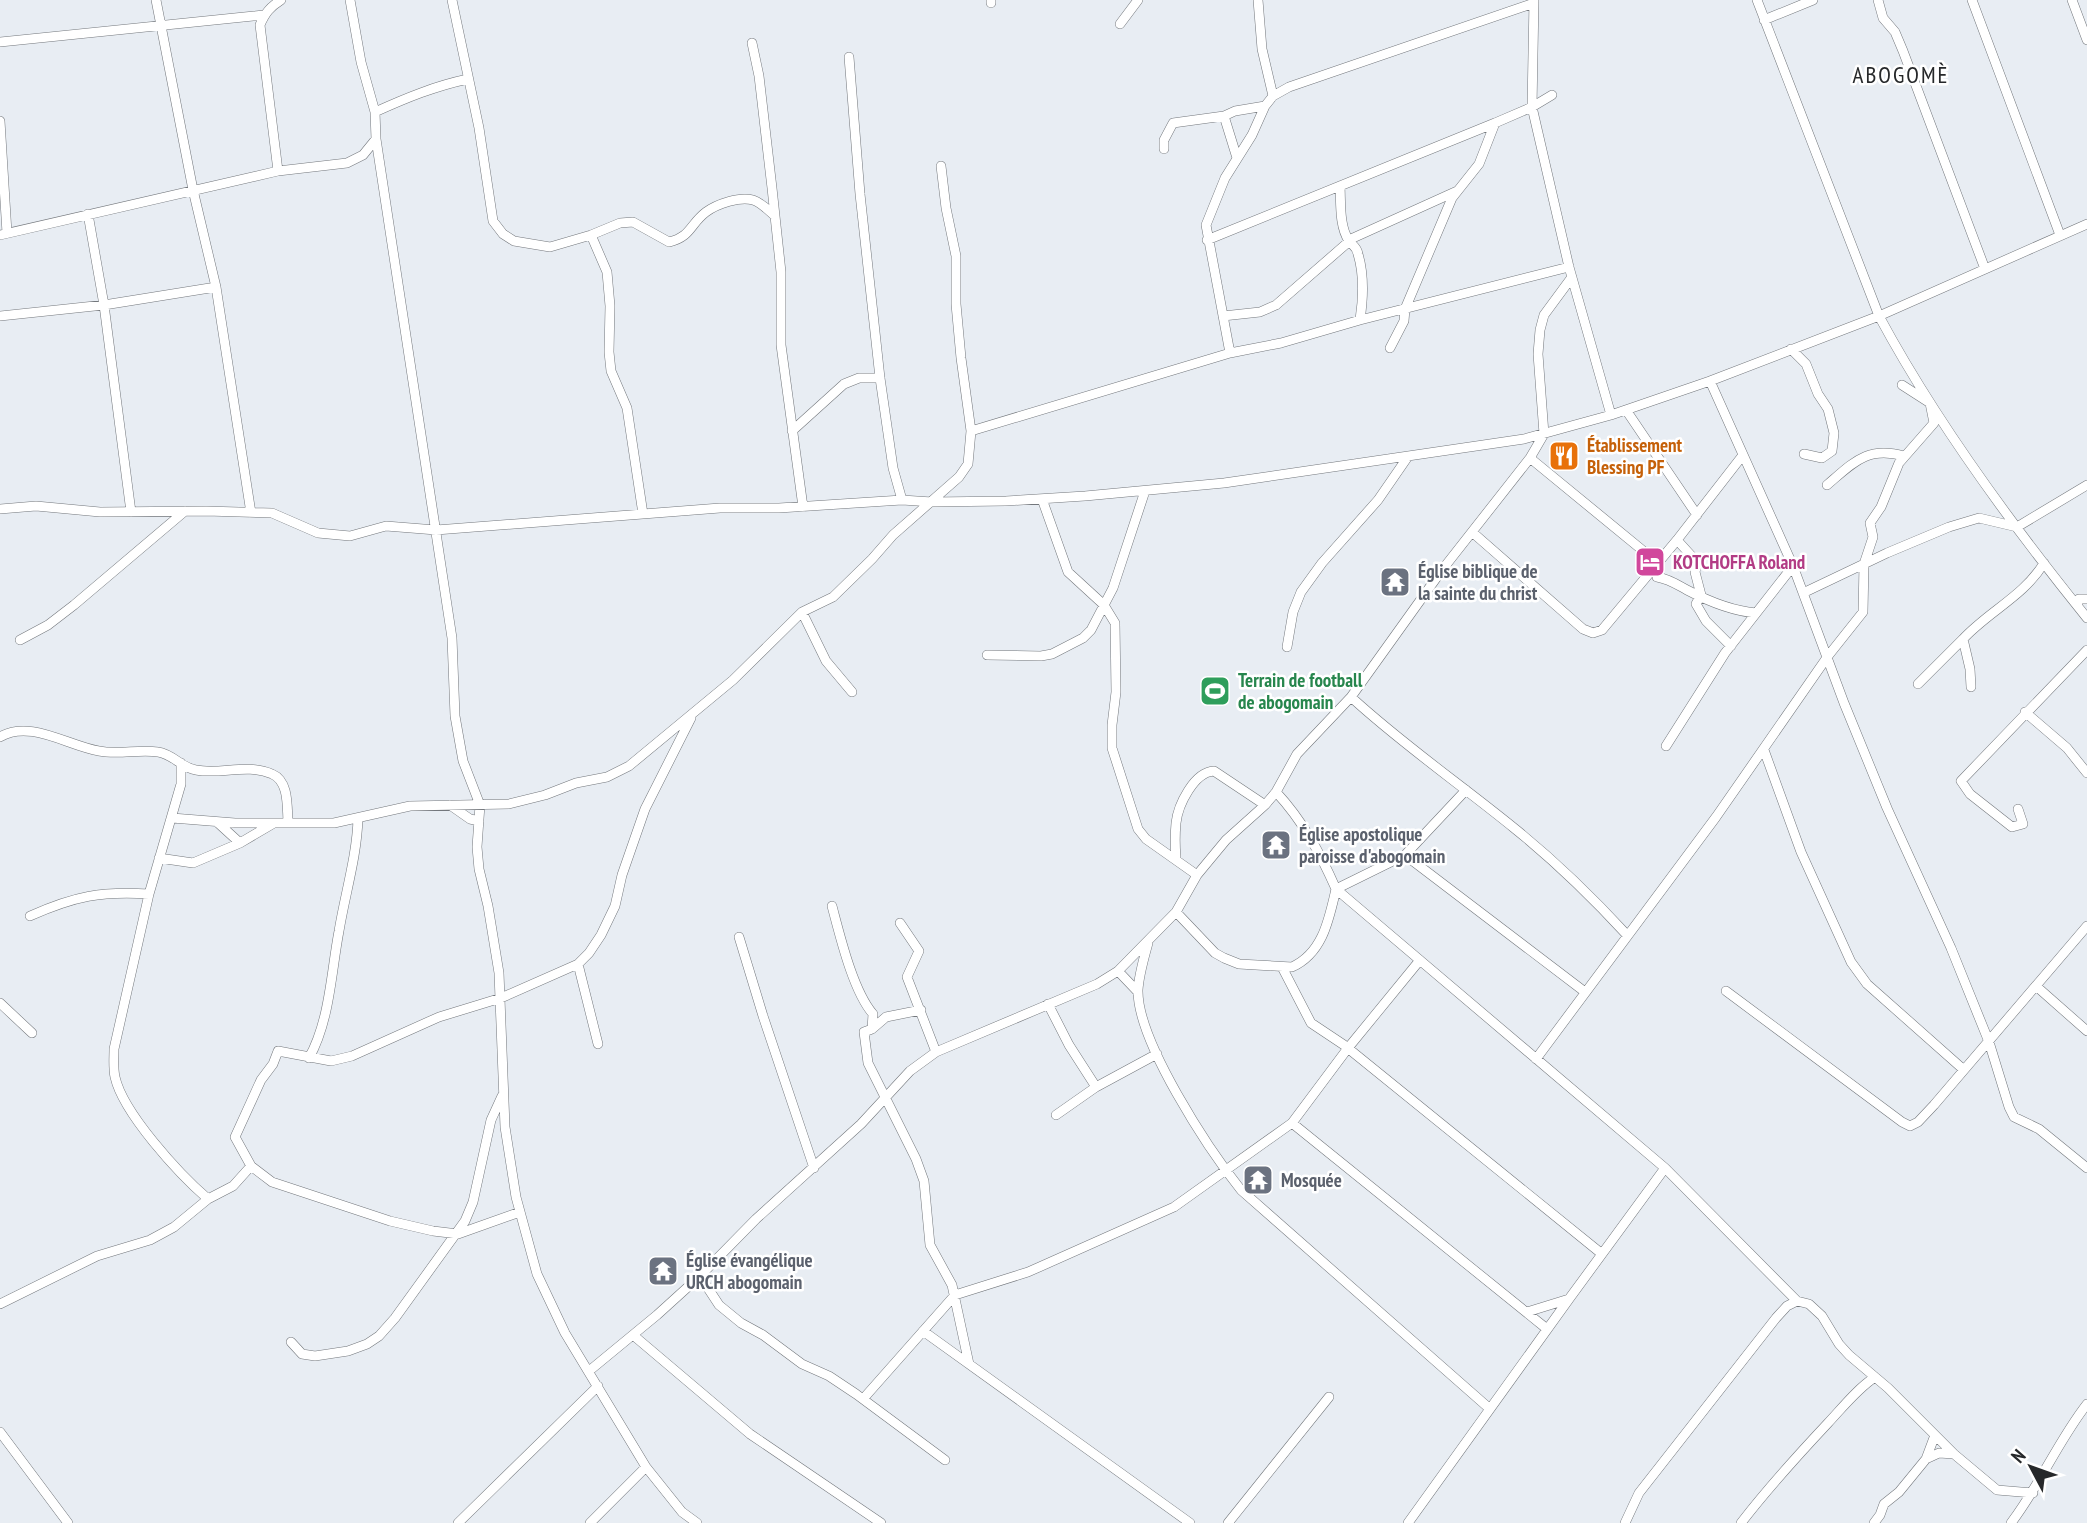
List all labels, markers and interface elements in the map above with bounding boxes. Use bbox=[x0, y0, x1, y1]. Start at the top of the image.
district label: ABOGOMÈ bbox=[1853, 60, 1949, 89]
place label: Établissement Blessing PF bbox=[1587, 433, 1683, 479]
restaurant icon: Établissement Blessing PF bbox=[1547, 439, 1581, 473]
hotel icon: KOTCHOFFA Roland bbox=[1633, 545, 1667, 579]
place label: KOTCHOFFA Roland bbox=[1673, 550, 1805, 574]
place label: Église biblique de la sainte du christ bbox=[1418, 559, 1538, 605]
temple icon: Église biblique de la sainte du christ bbox=[1378, 565, 1412, 599]
place label: Terrain de football de abogomain bbox=[1238, 668, 1363, 714]
sports icon: Terrain de football de abogomain bbox=[1198, 674, 1232, 708]
place label: Église apostolique paroisse d'abogomain bbox=[1299, 822, 1445, 868]
temple icon: Église apostolique paroisse d'abogomain bbox=[1259, 828, 1293, 862]
temple icon: Mosquée bbox=[1241, 1163, 1275, 1197]
place label: Mosquée bbox=[1281, 1168, 1342, 1192]
place label: Église évangélique URCH abogomain bbox=[686, 1248, 813, 1294]
temple icon: Église évangélique URCH abogomain bbox=[646, 1254, 680, 1288]
north arrow bbox=[1996, 1432, 2066, 1502]
text: N bbox=[2006, 1444, 2031, 1468]

